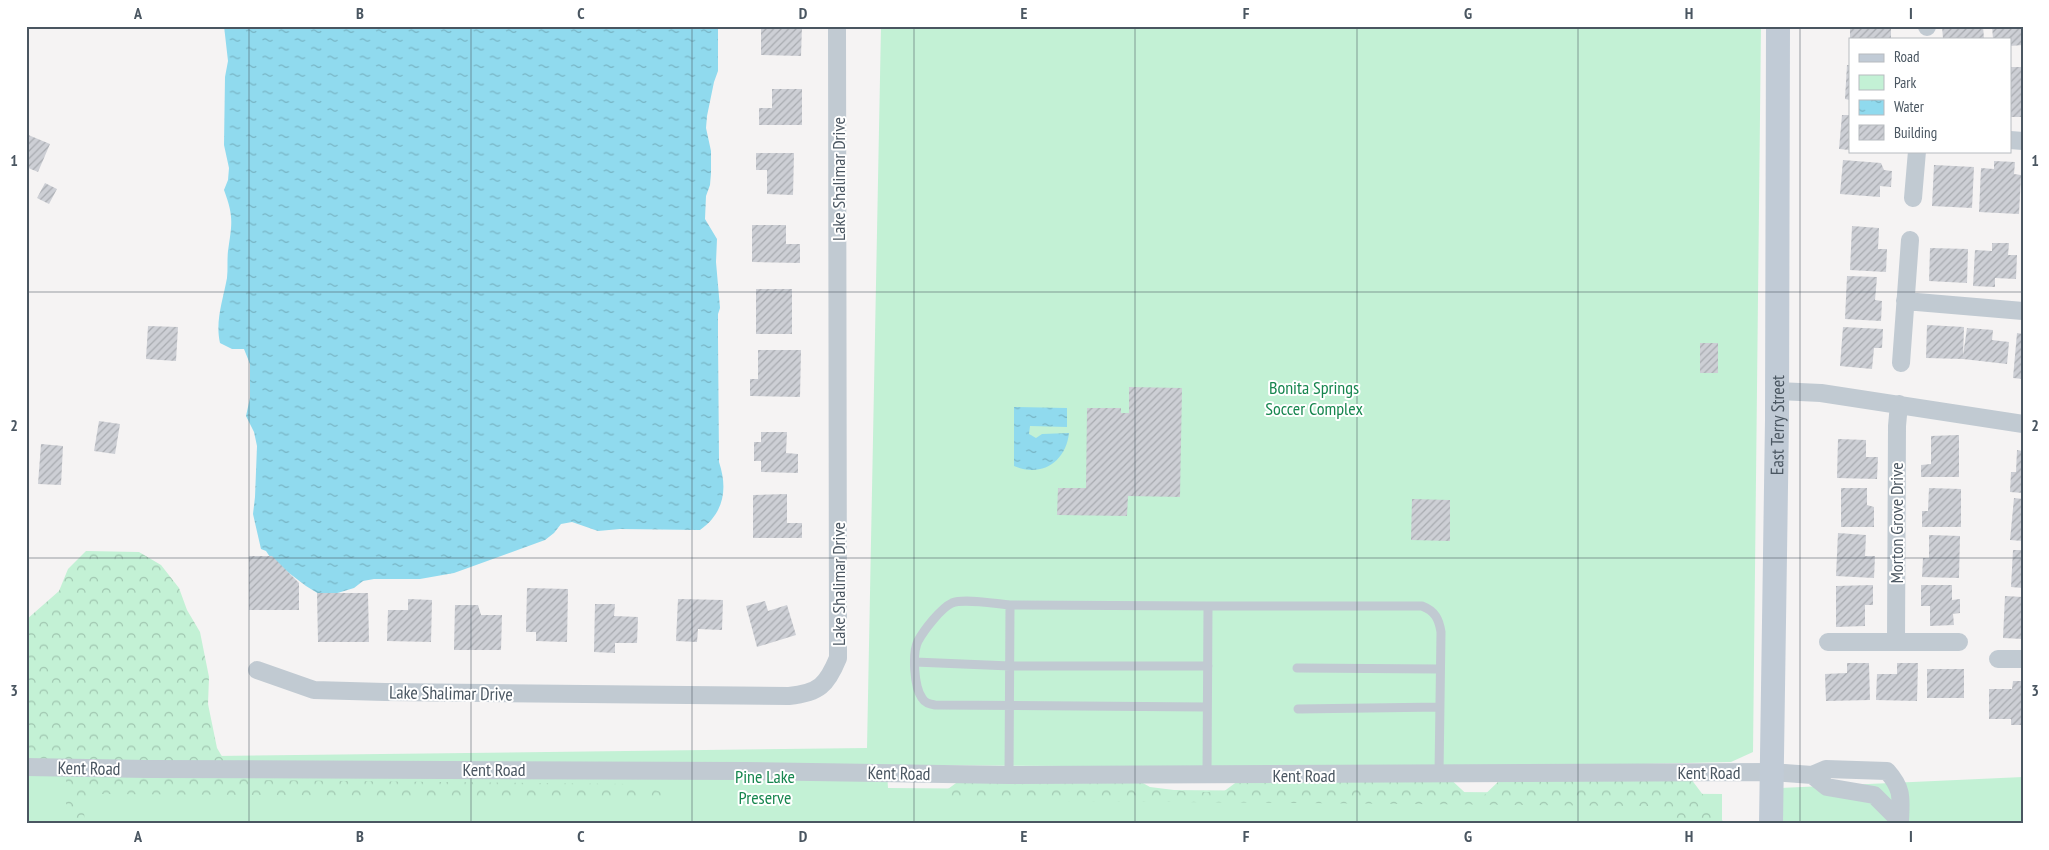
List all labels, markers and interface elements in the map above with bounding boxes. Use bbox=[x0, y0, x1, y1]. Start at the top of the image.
text: A bbox=[133, 3, 143, 23]
text: B bbox=[356, 3, 364, 23]
text: C bbox=[577, 3, 585, 23]
text: D bbox=[799, 3, 808, 23]
text: E bbox=[1021, 3, 1028, 23]
text: F bbox=[1243, 3, 1250, 23]
text: G bbox=[1464, 3, 1472, 23]
text: H bbox=[1685, 3, 1693, 23]
text: I bbox=[1909, 3, 1913, 23]
legend bbox=[1849, 38, 2012, 152]
text: Road bbox=[1894, 47, 1920, 66]
text: Park bbox=[1894, 73, 1916, 92]
text: Water bbox=[1894, 97, 1925, 116]
street label: Lake Shalimar Drive bbox=[827, 117, 850, 241]
text: Building bbox=[1894, 123, 1937, 142]
text: 1 bbox=[10, 150, 18, 170]
text: 1 bbox=[2031, 150, 2039, 170]
street label: East Terry Street bbox=[1765, 375, 1789, 475]
park label: Bonita Springs Soccer Complex bbox=[1265, 376, 1363, 420]
text: 2 bbox=[10, 415, 18, 435]
text: 2 bbox=[2031, 415, 2039, 435]
street label: Morton Grove Drive bbox=[1885, 462, 1908, 584]
street label: Lake Shalimar Drive bbox=[827, 522, 850, 646]
text: 3 bbox=[10, 680, 18, 700]
street label: Lake Shalimar Drive bbox=[389, 680, 513, 706]
text: 3 bbox=[2031, 680, 2039, 700]
street label: Kent Road bbox=[57, 756, 121, 780]
street label: Kent Road bbox=[463, 758, 525, 781]
street label: Kent Road bbox=[867, 761, 931, 785]
street label: Kent Road bbox=[1678, 761, 1740, 784]
street label: Kent Road bbox=[1273, 764, 1335, 787]
park label: Pine Lake Preserve bbox=[735, 765, 795, 809]
text: A bbox=[133, 826, 143, 846]
text: B bbox=[356, 826, 364, 846]
text: C bbox=[577, 826, 585, 846]
text: D bbox=[799, 826, 808, 846]
text: E bbox=[1021, 826, 1028, 846]
text: F bbox=[1243, 826, 1250, 846]
text: G bbox=[1464, 826, 1472, 846]
text: H bbox=[1685, 826, 1693, 846]
text: I bbox=[1909, 826, 1913, 846]

